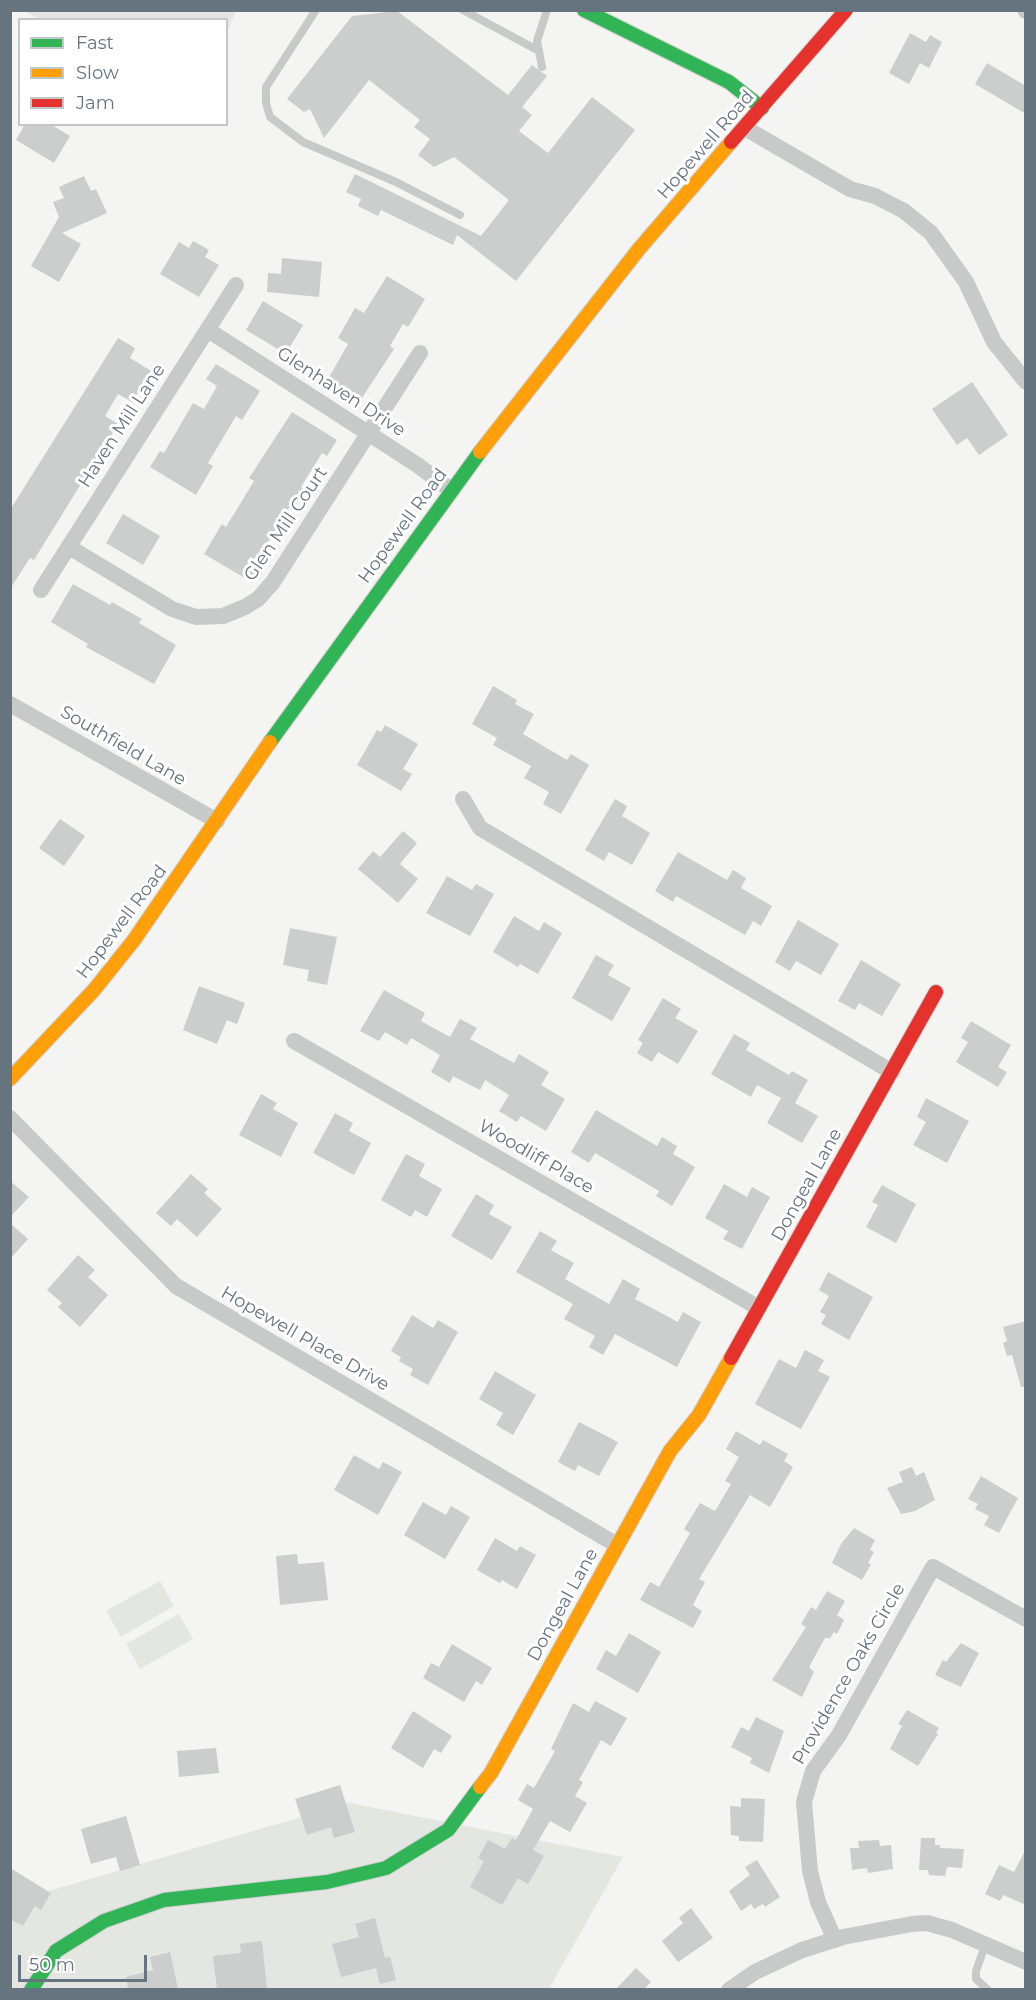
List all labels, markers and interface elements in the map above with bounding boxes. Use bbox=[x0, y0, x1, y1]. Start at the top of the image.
legend bbox=[18, 18, 228, 126]
text: Fast bbox=[76, 32, 114, 54]
text: Slow bbox=[76, 62, 119, 84]
street label: Hopewell Road bbox=[653, 86, 759, 204]
text: Jam bbox=[76, 92, 115, 114]
street label: Glenhaven Drive bbox=[273, 342, 409, 442]
street label: Haven Mill Lane bbox=[74, 360, 170, 492]
street label: Glen Mill Court bbox=[240, 463, 332, 585]
street label: Hopewell Road bbox=[354, 464, 452, 588]
street label: Southfield Lane bbox=[56, 701, 190, 791]
street label: Hopewell Road bbox=[72, 861, 172, 983]
street label: Woodliff Place bbox=[474, 1115, 598, 1199]
street label: Dongeal Lane bbox=[767, 1125, 847, 1245]
street label: Hopewell Place Drive bbox=[217, 1282, 393, 1396]
street label: Dongeal Lane bbox=[523, 1545, 603, 1665]
street label: Providence Oaks Circle bbox=[788, 1579, 910, 1769]
scale bar bbox=[21, 1943, 150, 1981]
text: 50 m bbox=[29, 1954, 75, 1976]

